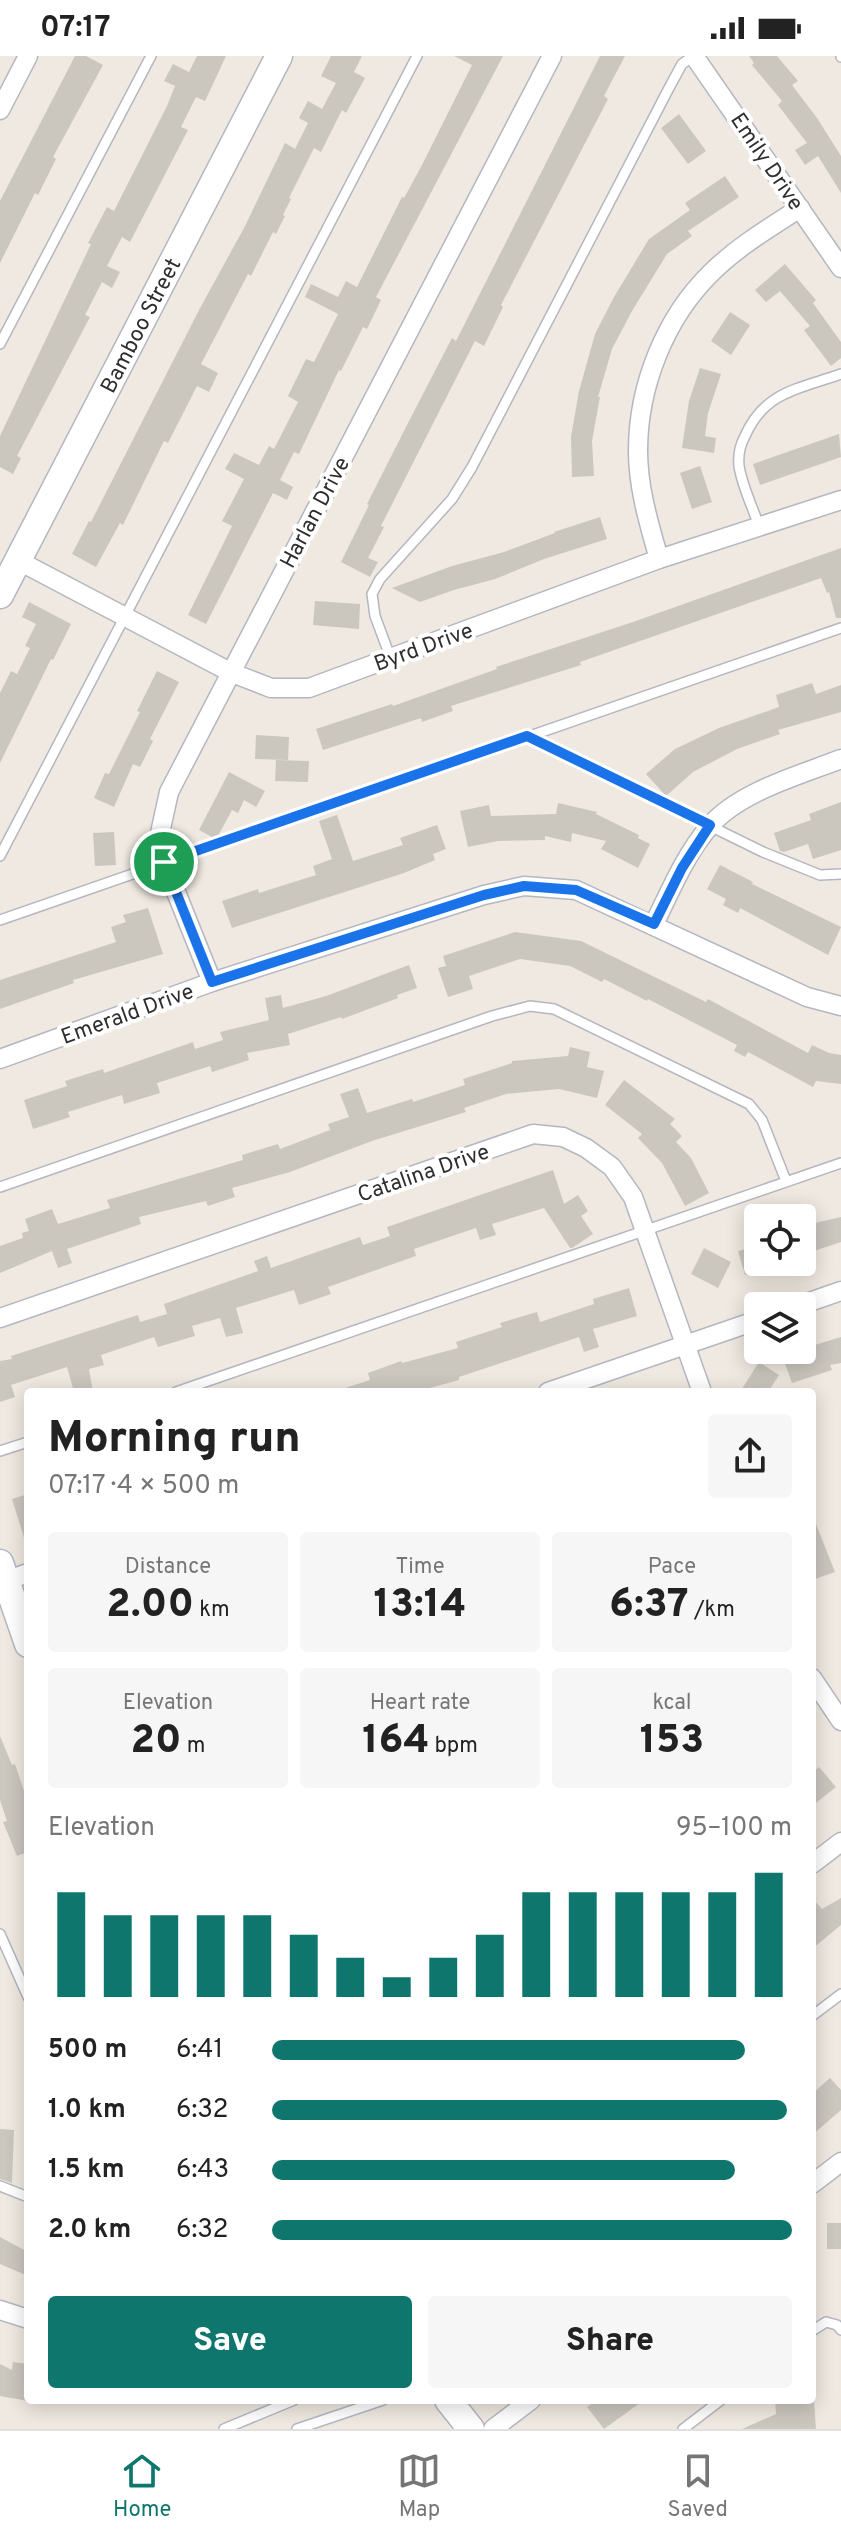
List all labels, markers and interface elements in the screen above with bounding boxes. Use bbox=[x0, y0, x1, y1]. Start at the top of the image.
text: 07:17 bbox=[40, 10, 111, 47]
street label: Emily Drive bbox=[723, 108, 808, 216]
street label: Bamboo Street bbox=[96, 254, 188, 398]
street label: Harlan Drive bbox=[276, 453, 357, 574]
street label: Byrd Drive bbox=[371, 618, 477, 679]
pin bbox=[130, 828, 198, 896]
icon: arrive bbox=[142, 840, 186, 884]
street label: Emerald Drive bbox=[58, 979, 198, 1052]
street label: Catalina Drive bbox=[354, 1139, 493, 1210]
map controls bbox=[744, 1204, 816, 1364]
button: locate bbox=[744, 1204, 816, 1276]
button: layers bbox=[744, 1292, 816, 1364]
text: Morning run bbox=[48, 1412, 301, 1468]
button: share bbox=[708, 1414, 792, 1498]
text: 07:17 · 4 × 500 m bbox=[48, 1470, 239, 1503]
text: Distance bbox=[125, 1554, 211, 1581]
text: Time bbox=[395, 1554, 445, 1581]
text: Pace bbox=[648, 1554, 696, 1581]
text: 2.00 bbox=[106, 1581, 194, 1631]
text: 13:14 bbox=[374, 1581, 466, 1631]
text: 6:37 bbox=[609, 1581, 689, 1631]
text: km bbox=[194, 1597, 230, 1624]
text: /km bbox=[689, 1597, 735, 1624]
text: Elevation bbox=[123, 1690, 213, 1717]
text: Heart rate bbox=[370, 1690, 470, 1717]
text: kcal bbox=[652, 1690, 692, 1717]
text: 20 bbox=[131, 1717, 182, 1767]
text: 164 bbox=[362, 1717, 429, 1767]
text: 153 bbox=[640, 1717, 704, 1767]
text: m bbox=[182, 1733, 205, 1760]
text: bpm bbox=[429, 1733, 478, 1760]
text: Elevation bbox=[48, 1812, 155, 1845]
text: 95–100 m bbox=[676, 1812, 792, 1845]
text: 500 m bbox=[48, 2034, 127, 2067]
text: 6:41 bbox=[176, 2034, 223, 2067]
text: 1.0 km bbox=[48, 2094, 126, 2127]
text: 6:32 bbox=[176, 2094, 228, 2127]
text: 1.5 km bbox=[48, 2154, 125, 2187]
text: 6:43 bbox=[176, 2154, 229, 2187]
text: 2.0 km bbox=[48, 2214, 131, 2247]
text: 6:32 bbox=[176, 2214, 228, 2247]
button: Save bbox=[48, 2296, 412, 2388]
button: Share bbox=[428, 2296, 792, 2388]
tab: Home bbox=[113, 2449, 171, 2524]
tab: Map bbox=[397, 2449, 441, 2524]
tab: Saved bbox=[668, 2449, 728, 2524]

